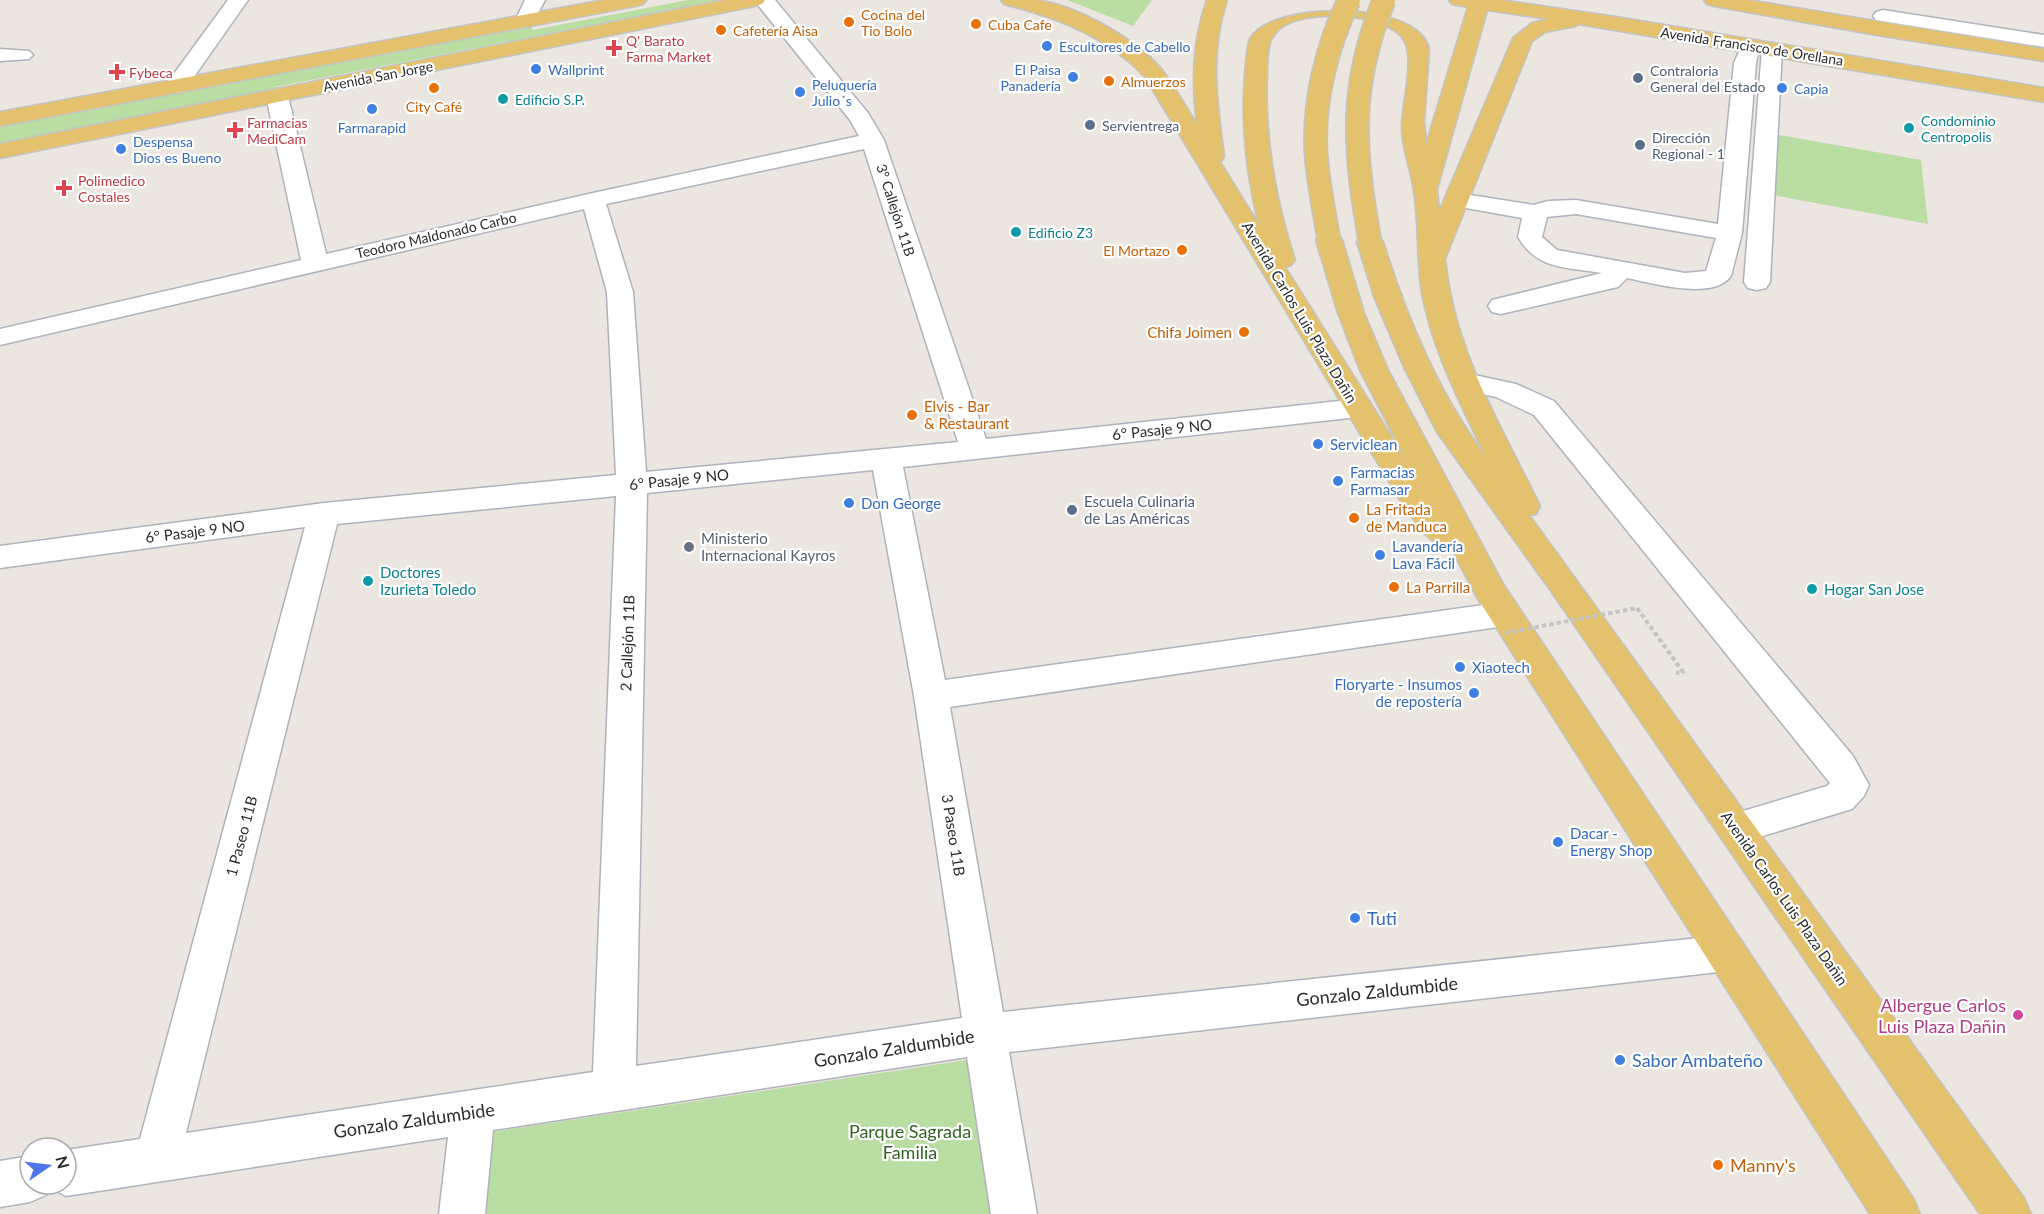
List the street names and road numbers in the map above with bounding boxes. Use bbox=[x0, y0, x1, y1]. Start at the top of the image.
street label: Avenida Francisco de Orellana bbox=[1660, 23, 1845, 69]
street label: Avenida San Jorge bbox=[322, 57, 434, 95]
street label: 3° Callejón 11B bbox=[873, 162, 919, 258]
street label: Teodoro Maldonado Carbo bbox=[354, 208, 518, 262]
street label: Avenida Carlos Luis Plaza Dañin bbox=[1239, 218, 1361, 406]
street label: 6° Pasaje 9 NO bbox=[1111, 415, 1213, 443]
street label: 6° Pasaje 9 NO bbox=[628, 465, 730, 493]
street label: 6° Pasaje 9 NO bbox=[144, 516, 246, 546]
street label: 2 Callejón 11B bbox=[616, 594, 638, 692]
street label: 3 Paseo 11B bbox=[939, 793, 969, 877]
street label: 1 Paseo 11B bbox=[222, 794, 260, 878]
street label: Avenida Carlos Luis Plaza Dañin bbox=[1718, 807, 1852, 989]
street label: Gonzalo Zaldumbide bbox=[1295, 972, 1459, 1010]
street label: Gonzalo Zaldumbide bbox=[812, 1024, 976, 1072]
street label: Gonzalo Zaldumbide bbox=[332, 1098, 496, 1142]

